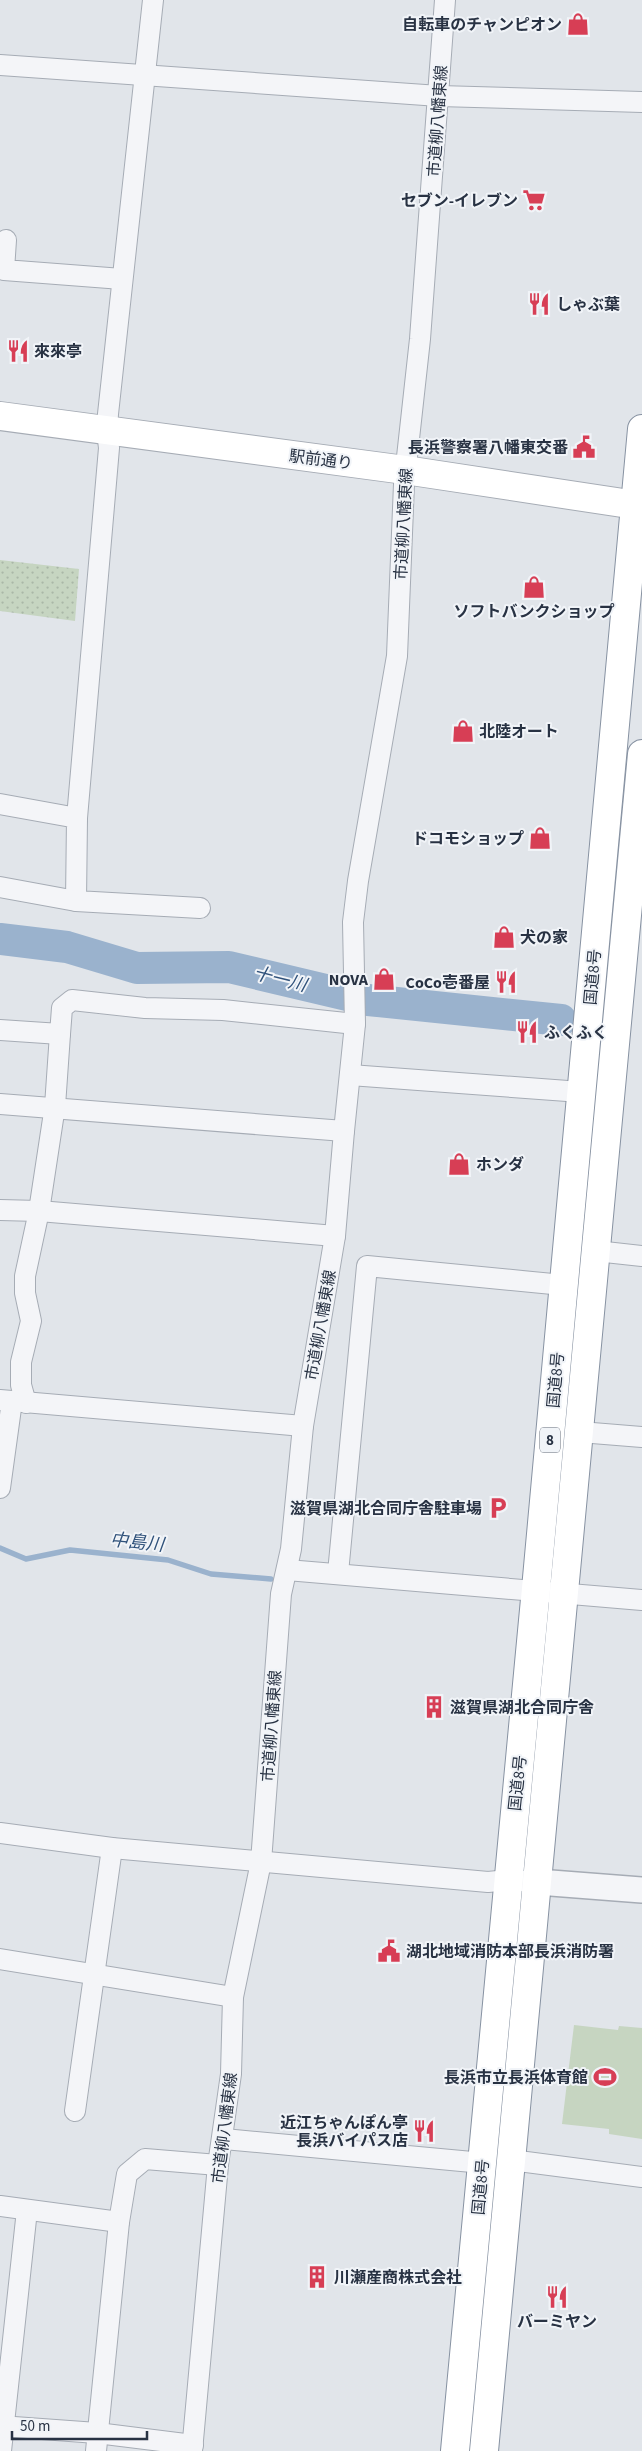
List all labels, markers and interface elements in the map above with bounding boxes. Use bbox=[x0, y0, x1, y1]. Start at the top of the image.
shop icon: 自転車のチャンピオン bbox=[565, 11, 591, 37]
place label: 自転車のチャンピオン bbox=[402, 14, 562, 36]
street label: 市道柳八幡東線 bbox=[423, 64, 453, 178]
supermarket icon: セブン-イレブン bbox=[521, 187, 547, 213]
place label: セブン-イレブン bbox=[401, 190, 518, 212]
restaurant icon: しゃぶ葉 bbox=[526, 291, 552, 317]
place label: しゃぶ葉 bbox=[556, 294, 620, 316]
restaurant icon: 來來亭 bbox=[5, 338, 31, 364]
place label: 來來亭 bbox=[34, 341, 82, 363]
public building icon: 長浜警察署八幡東交番 bbox=[571, 434, 597, 460]
place label: 長浜警察署八幡東交番 bbox=[408, 437, 568, 459]
street label: 駅前通り bbox=[288, 445, 354, 475]
street label: 市道柳八幡東線 bbox=[390, 468, 418, 581]
shop icon: ソフトバンクショップ bbox=[521, 574, 547, 600]
place label: ソフトバンクショップ bbox=[454, 601, 614, 623]
shop icon: 北陸オート bbox=[450, 718, 476, 744]
place label: 北陸オート bbox=[479, 721, 559, 743]
shop icon: ドコモショップ bbox=[527, 825, 553, 851]
place label: ドコモショップ bbox=[412, 828, 524, 850]
shop icon: 犬の家 bbox=[491, 924, 517, 950]
place label: 犬の家 bbox=[520, 927, 568, 949]
street label: 国道8号 bbox=[580, 948, 606, 1006]
water label: 十一川 bbox=[251, 961, 311, 999]
shop icon: NOVA bbox=[371, 966, 397, 992]
place label: NOVA bbox=[329, 969, 369, 991]
restaurant icon: CoCo壱番屋 bbox=[493, 969, 519, 995]
place label: CoCo壱番屋 bbox=[406, 972, 490, 994]
restaurant icon: ふくふく bbox=[514, 1019, 540, 1045]
place label: ふくふく bbox=[544, 1022, 608, 1044]
shop icon: ホンダ bbox=[446, 1151, 472, 1177]
place label: ホンダ bbox=[476, 1154, 524, 1176]
street label: 市道柳八幡東線 bbox=[300, 1268, 342, 1382]
street label: 国道8号 bbox=[543, 1351, 569, 1409]
road number: 8 bbox=[540, 1428, 560, 1452]
parking icon: 滋賀県湖北合同庁舎駐車場 bbox=[485, 1495, 511, 1521]
place label: 滋賀県湖北合同庁舎駐車場 bbox=[290, 1498, 482, 1520]
water label: 中島川 bbox=[109, 1527, 167, 1558]
street label: 市道柳八幡東線 bbox=[257, 1669, 287, 1783]
building icon: 滋賀県湖北合同庁舎 bbox=[421, 1694, 447, 1720]
place label: 滋賀県湖北合同庁舎 bbox=[450, 1697, 594, 1719]
street label: 国道8号 bbox=[504, 1754, 532, 1812]
public building icon: 湖北地域消防本部長浜消防署 bbox=[376, 1938, 402, 1964]
place label: 湖北地域消防本部長浜消防署 bbox=[406, 1941, 614, 1963]
sports icon: 長浜市立長浜体育館 bbox=[592, 2064, 618, 2090]
place label: 長浜市立長浜体育館 bbox=[444, 2067, 588, 2089]
street label: 市道柳八幡東線 bbox=[207, 2071, 243, 2185]
place label: 近江ちゃんぽん亭 長浜バイパス店 bbox=[280, 2112, 408, 2152]
restaurant icon: 近江ちゃんぽん亭 長浜バイパス店 bbox=[411, 2118, 437, 2144]
street label: 国道8号 bbox=[468, 2158, 494, 2216]
building icon: 川瀬産商株式会社 bbox=[304, 2264, 330, 2290]
place label: 川瀬産商株式会社 bbox=[334, 2267, 462, 2289]
restaurant icon: バーミヤン bbox=[544, 2284, 570, 2310]
place label: バーミヤン bbox=[517, 2311, 597, 2333]
scale bar bbox=[12, 2408, 148, 2440]
text: 50 m bbox=[20, 2416, 50, 2437]

